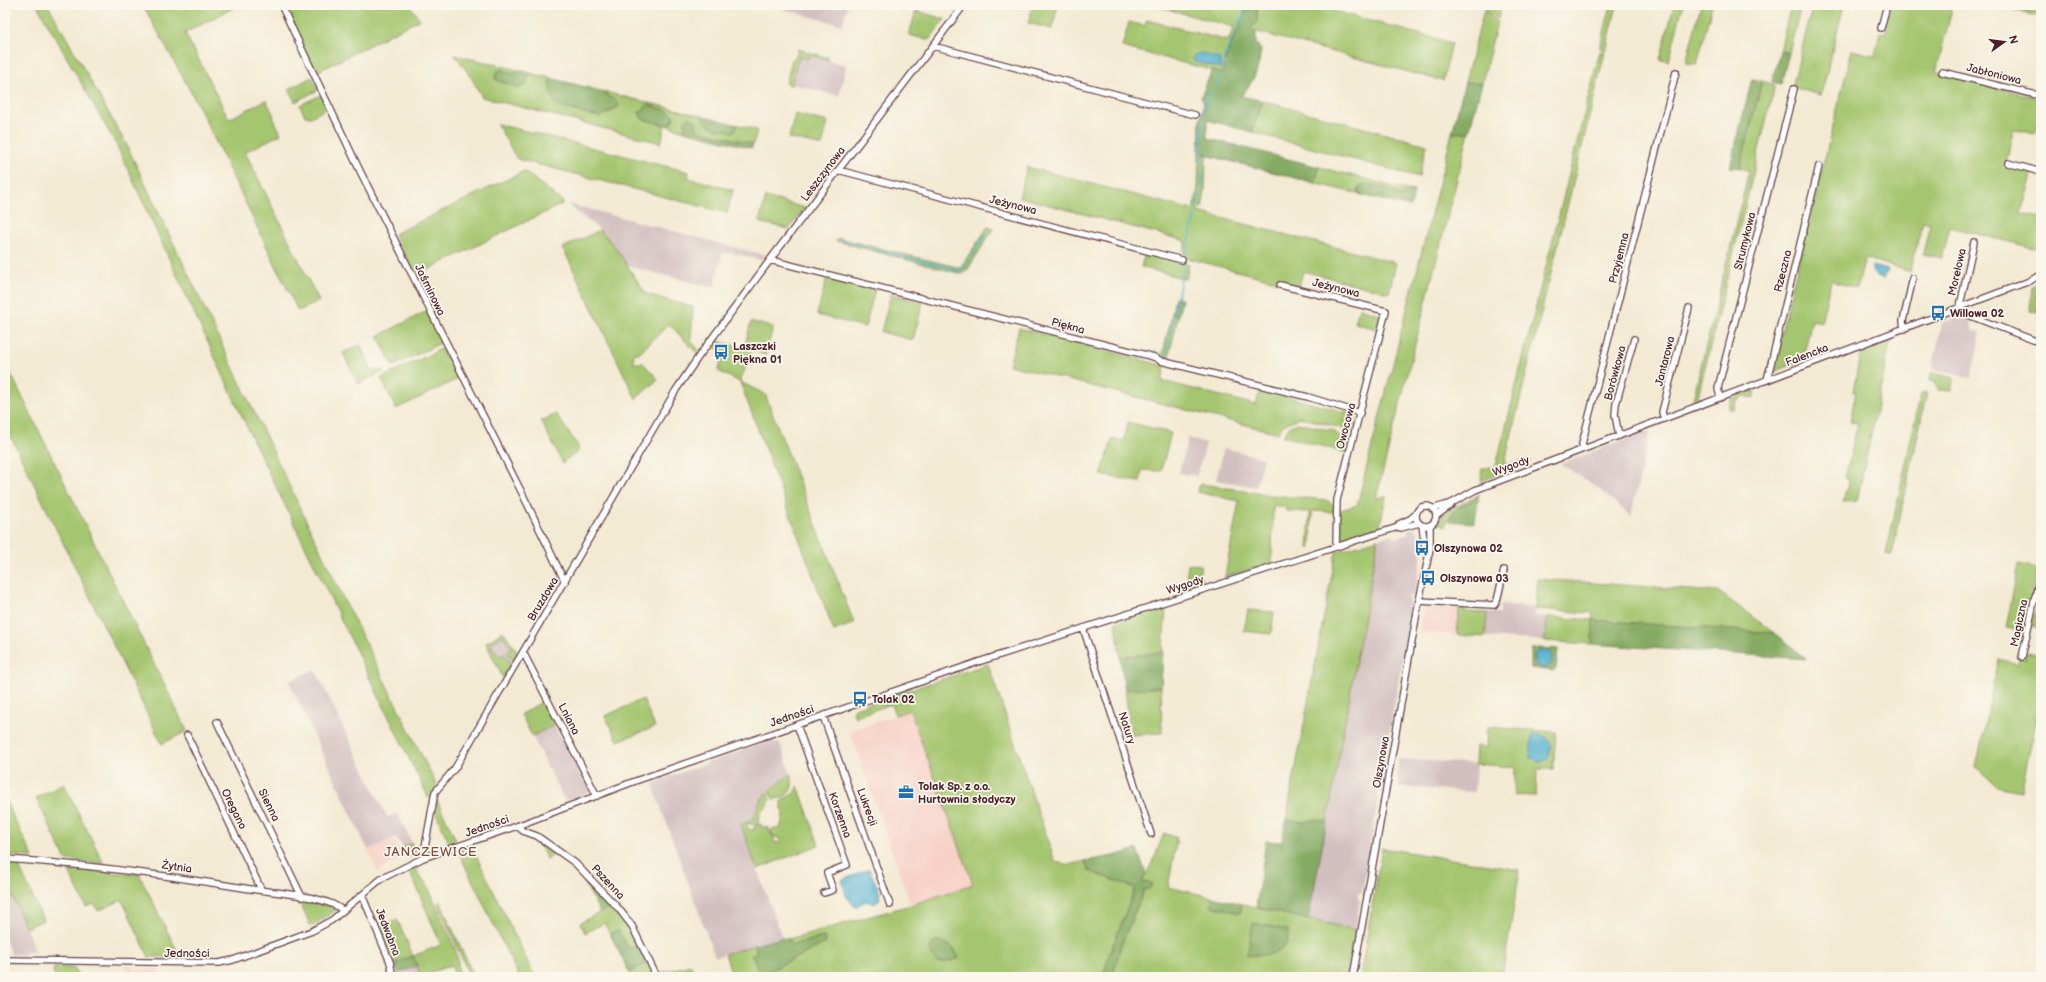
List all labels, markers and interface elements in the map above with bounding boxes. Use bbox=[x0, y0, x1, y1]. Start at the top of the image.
north arrow bbox=[1984, 22, 2024, 62]
text: N bbox=[2006, 34, 2021, 45]
street label: Jabłoniowa bbox=[1965, 61, 2023, 87]
street label: Leszczynowa bbox=[798, 144, 848, 204]
street label: Jeżynowa bbox=[988, 193, 1038, 217]
street label: Strumykowa bbox=[1732, 211, 1758, 271]
street label: Przyjemna bbox=[1606, 231, 1632, 285]
street label: Morelowa bbox=[1945, 247, 1969, 297]
street label: Rzeczna bbox=[1771, 249, 1795, 293]
street label: Jaśminowa bbox=[412, 262, 448, 318]
street label: Jeżynowa bbox=[1311, 276, 1361, 300]
bus stop icon: Willowa 02 bbox=[1929, 304, 1947, 322]
place label: Willowa 02 bbox=[1950, 307, 2004, 320]
street label: Piękna bbox=[1050, 315, 1086, 337]
street label: Jantarowa bbox=[1653, 335, 1677, 387]
place label: Laszczki Piękna 01 bbox=[733, 340, 782, 366]
street label: Falencka bbox=[1784, 341, 1830, 369]
bus stop icon: Laszczki Piękna 01 bbox=[712, 343, 730, 361]
street label: Borówkowa bbox=[1601, 344, 1629, 402]
street label: Owocowa bbox=[1334, 401, 1358, 451]
street label: Wygody bbox=[1491, 453, 1531, 479]
bus stop icon: Olszynowa 02 bbox=[1413, 539, 1431, 557]
place label: Olszynowa 02 bbox=[1434, 542, 1503, 555]
bus stop icon: Olszynowa 03 bbox=[1419, 569, 1437, 587]
place label: Olszynowa 03 bbox=[1440, 572, 1509, 585]
street label: Wygody bbox=[1165, 573, 1205, 597]
street label: Bruzdowa bbox=[525, 575, 561, 623]
street label: Magiczna bbox=[2008, 598, 2030, 648]
bus stop icon: Tolak 02 bbox=[851, 690, 869, 708]
place label: Tolak 02 bbox=[872, 693, 915, 706]
street label: Lniana bbox=[556, 701, 582, 737]
street label: Jedności bbox=[768, 702, 816, 730]
street label: Natury bbox=[1116, 710, 1138, 746]
street label: Olszynowa bbox=[1370, 735, 1392, 789]
place label: Tolak Sp. z o.o. Hurtownia słodyczy bbox=[918, 780, 1016, 806]
office icon: Tolak Sp. z o.o. Hurtownia słodyczy bbox=[897, 783, 915, 801]
street label: Lukrecji bbox=[854, 786, 880, 828]
street label: Oregano bbox=[219, 787, 249, 831]
street label: Sienna bbox=[256, 787, 282, 823]
street label: Korzenna bbox=[826, 790, 854, 840]
street label: Jedności bbox=[463, 812, 511, 840]
district label: JANCZEWICE bbox=[384, 844, 478, 860]
street label: Żytnia bbox=[160, 858, 193, 876]
street label: Pszenna bbox=[589, 862, 627, 902]
street label: Jedwabna bbox=[373, 906, 403, 958]
street label: Jedności bbox=[164, 947, 210, 960]

